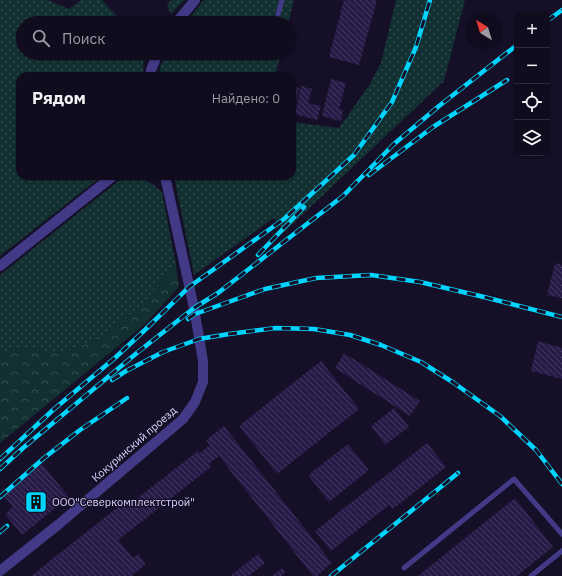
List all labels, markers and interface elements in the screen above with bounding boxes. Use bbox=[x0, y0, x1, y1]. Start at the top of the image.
north arrow bbox=[466, 12, 502, 48]
map controls bbox=[514, 12, 550, 156]
button: + bbox=[514, 12, 550, 48]
search box bbox=[16, 16, 296, 60]
icon: search bbox=[30, 27, 52, 49]
text: Поиск bbox=[62, 29, 105, 48]
button: − bbox=[514, 48, 550, 84]
button: locate bbox=[514, 84, 550, 120]
text: Рядом bbox=[32, 87, 86, 109]
text: Найдено: 0 bbox=[212, 90, 280, 107]
button: layers bbox=[514, 120, 550, 156]
street label: Кокуринский проезд bbox=[89, 403, 180, 485]
building icon: ООО"Северкомплектстрой" bbox=[23, 489, 49, 515]
place label: ООО"Северкомплектстрой" bbox=[52, 495, 195, 509]

